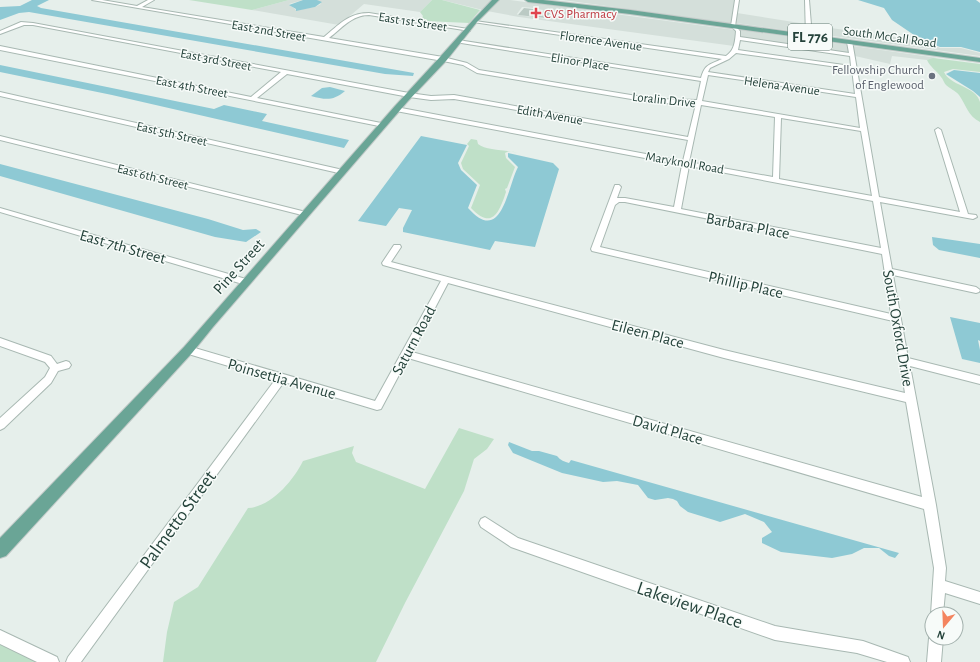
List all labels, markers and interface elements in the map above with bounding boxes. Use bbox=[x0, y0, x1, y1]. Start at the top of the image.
marker: CVS Pharmacy bbox=[531, 8, 541, 18]
place label: CVS Pharmacy bbox=[544, 8, 617, 21]
street label: East 1st Street bbox=[378, 11, 448, 34]
street label: East 2nd Street bbox=[231, 19, 307, 44]
road number: FL 776 bbox=[788, 24, 832, 50]
street label: South McCall Road bbox=[842, 24, 938, 51]
street label: Florence Avenue bbox=[559, 29, 643, 54]
street label: East 3rd Street bbox=[179, 47, 252, 74]
street label: Elinor Place bbox=[550, 51, 610, 74]
place label: Fellowship Church of Englewood bbox=[832, 64, 924, 92]
marker: Fellowship Church of Englewood bbox=[927, 71, 937, 81]
street label: East 4th Street bbox=[155, 74, 229, 101]
street label: Helena Avenue bbox=[743, 75, 821, 98]
street label: Loralin Drive bbox=[631, 91, 696, 110]
street label: Edith Avenue bbox=[516, 103, 584, 128]
street label: East 5th Street bbox=[135, 120, 208, 149]
street label: Maryknoll Road bbox=[645, 150, 725, 177]
street label: East 6th Street bbox=[116, 162, 190, 193]
street label: Barbara Place bbox=[705, 210, 791, 242]
street label: East 7th Street bbox=[78, 227, 168, 267]
street label: Pine Street bbox=[210, 236, 267, 297]
street label: Phillip Place bbox=[707, 269, 785, 301]
street label: South Oxford Drive bbox=[880, 269, 916, 388]
street label: Saturn Road bbox=[389, 303, 439, 378]
street label: Eileen Place bbox=[610, 317, 686, 351]
street label: Poinsettia Avenue bbox=[226, 356, 338, 402]
street label: David Place bbox=[631, 412, 705, 448]
street label: Palmetto Street bbox=[136, 467, 220, 572]
street label: Lakeview Place bbox=[634, 578, 745, 632]
north arrow bbox=[924, 606, 964, 646]
text: N bbox=[935, 629, 946, 641]

